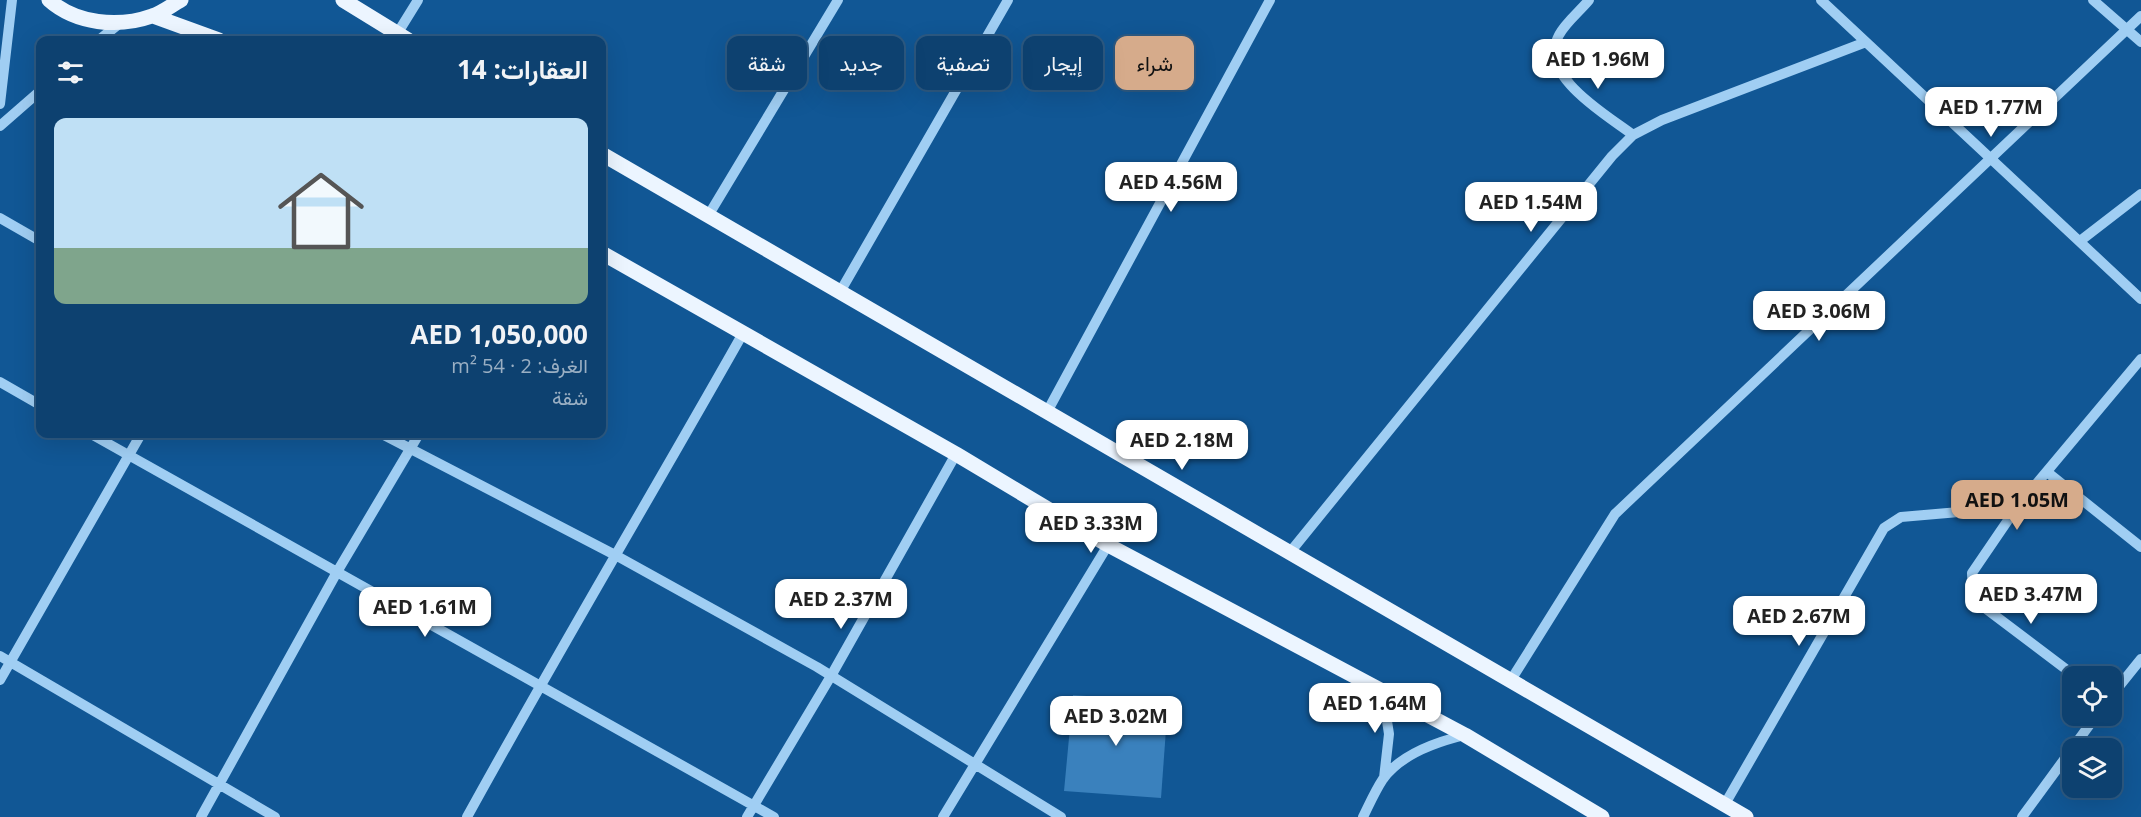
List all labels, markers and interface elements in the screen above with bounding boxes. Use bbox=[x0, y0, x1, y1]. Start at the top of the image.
chip: شقة bbox=[727, 36, 807, 90]
chip: جديد bbox=[819, 36, 904, 90]
chip: تصفية bbox=[916, 36, 1011, 90]
chip: إيجار bbox=[1023, 36, 1103, 90]
chip: شراء bbox=[1115, 36, 1194, 90]
pin: AED 1.96M bbox=[1529, 39, 1667, 90]
text: AED 1.96M bbox=[1546, 45, 1650, 72]
text: العقارات: 14 bbox=[457, 51, 588, 87]
icon: filters bbox=[54, 56, 87, 89]
pin: AED 1.77M bbox=[1922, 87, 2060, 138]
text: AED 1.77M bbox=[1939, 93, 2043, 120]
icon: home bbox=[267, 157, 375, 265]
pin: AED 4.56M bbox=[1102, 162, 1240, 213]
text: AED 4.56M bbox=[1119, 168, 1223, 195]
pin: AED 1.54M bbox=[1462, 182, 1600, 233]
text: AED 1.54M bbox=[1479, 188, 1583, 215]
pin: AED 3.06M bbox=[1750, 291, 1888, 342]
text: AED 3.06M bbox=[1767, 297, 1871, 324]
text: AED 1,050,000 bbox=[411, 316, 588, 352]
text: الغرف: 2 · 54 m² bbox=[451, 352, 588, 379]
text: شقة bbox=[552, 384, 588, 411]
pin: AED 2.18M bbox=[1113, 420, 1251, 471]
text: AED 2.18M bbox=[1130, 426, 1234, 453]
pin: AED 1.05M bbox=[1948, 480, 2086, 531]
text: AED 1.05M bbox=[1965, 486, 2069, 513]
pin: AED 3.33M bbox=[1022, 503, 1160, 554]
text: AED 3.33M bbox=[1039, 509, 1143, 536]
pin: AED 3.47M bbox=[1962, 574, 2100, 625]
pin: AED 2.37M bbox=[772, 579, 910, 630]
text: AED 3.47M bbox=[1979, 580, 2083, 607]
text: AED 2.37M bbox=[789, 585, 893, 612]
pin: AED 1.61M bbox=[356, 587, 494, 638]
text: AED 1.61M bbox=[373, 593, 477, 620]
pin: AED 2.67M bbox=[1730, 596, 1868, 647]
text: AED 2.67M bbox=[1747, 602, 1851, 629]
map controls bbox=[2062, 666, 2122, 798]
button: locate bbox=[2062, 666, 2122, 726]
pin: AED 1.64M bbox=[1306, 683, 1444, 734]
text: AED 1.64M bbox=[1323, 689, 1427, 716]
pin: AED 3.02M bbox=[1047, 696, 1185, 747]
text: AED 3.02M bbox=[1064, 702, 1168, 729]
button: layers bbox=[2062, 738, 2122, 798]

